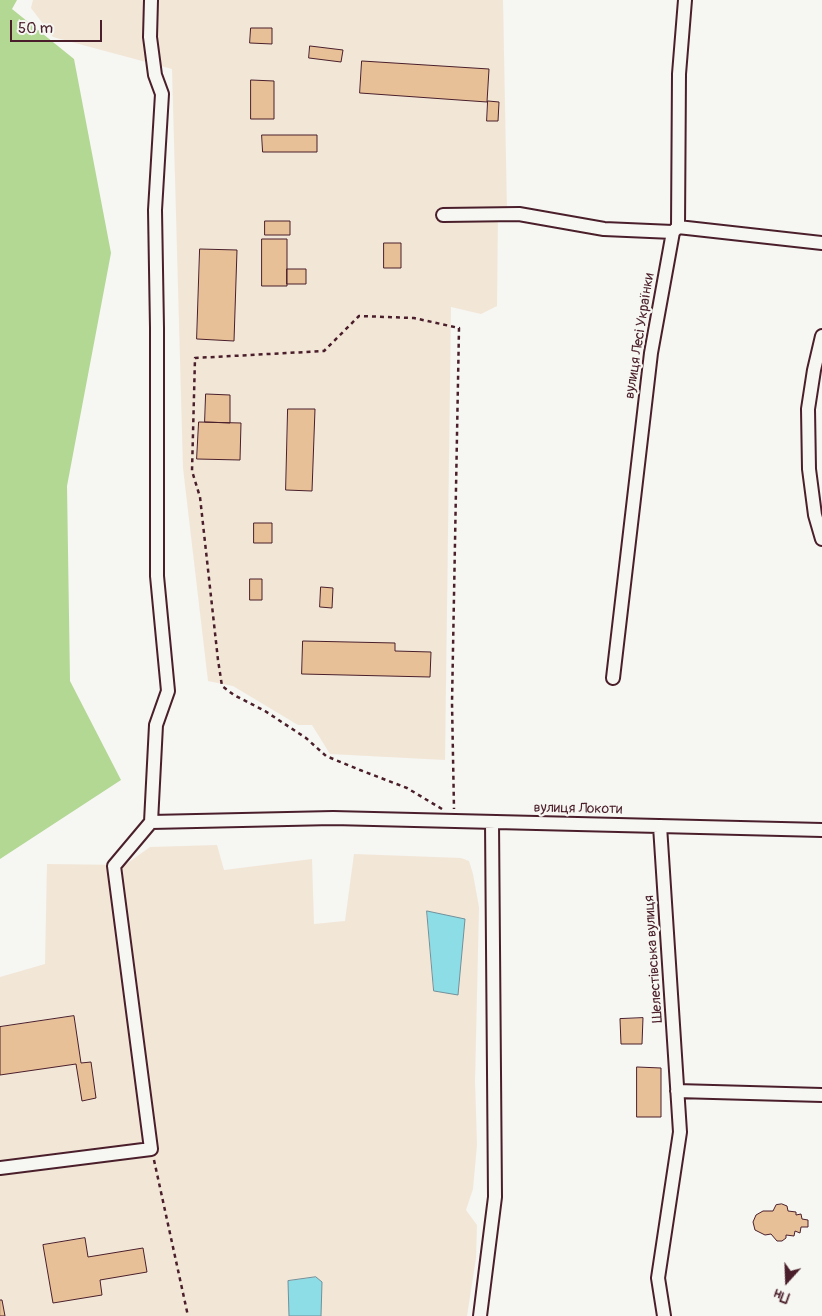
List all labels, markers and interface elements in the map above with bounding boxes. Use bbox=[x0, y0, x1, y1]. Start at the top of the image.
scale bar bbox=[12, 10, 105, 42]
text: 50 m bbox=[18, 19, 53, 38]
street label: вулиця Лесі Українки bbox=[622, 272, 658, 400]
street label: вулиця Локоти bbox=[533, 800, 623, 818]
street label: Шелестівська вулиця bbox=[641, 895, 667, 1023]
north arrow bbox=[762, 1256, 812, 1306]
text: Пн bbox=[772, 1285, 792, 1306]

